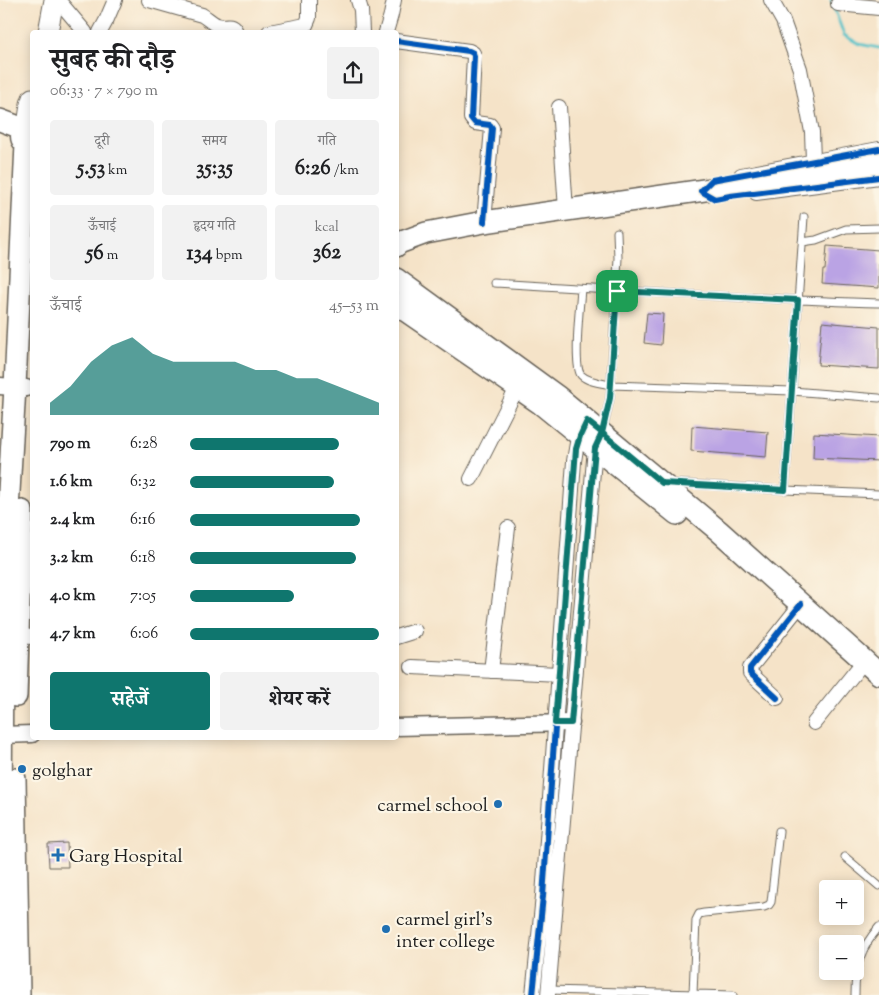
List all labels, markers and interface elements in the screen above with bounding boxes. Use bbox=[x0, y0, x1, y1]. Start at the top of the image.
text: सुबह की दौड़ bbox=[50, 41, 174, 81]
button: share bbox=[327, 47, 379, 99]
text: 06:33 · 7 × 790 m bbox=[50, 80, 158, 103]
text: दूरी bbox=[95, 132, 110, 152]
text: समय bbox=[202, 132, 227, 152]
text: गति bbox=[318, 132, 336, 152]
text: 5.53 bbox=[77, 154, 105, 184]
text: 35:35 bbox=[196, 154, 233, 184]
text: 6:26 bbox=[295, 154, 331, 184]
text: km bbox=[105, 161, 127, 181]
text: /km bbox=[331, 161, 359, 181]
text: ऊँचाई bbox=[88, 217, 116, 237]
text: हृदय गति bbox=[193, 217, 236, 237]
text: kcal bbox=[315, 218, 339, 238]
text: 362 bbox=[313, 238, 341, 268]
text: 56 bbox=[86, 239, 104, 269]
text: 134 bbox=[186, 239, 213, 269]
text: m bbox=[104, 246, 118, 266]
text: bpm bbox=[213, 246, 243, 266]
pin bbox=[596, 270, 638, 312]
icon: arrive bbox=[603, 277, 631, 305]
text: ऊँचाई bbox=[50, 295, 82, 318]
text: 45–53 m bbox=[329, 295, 379, 318]
text: 790 m bbox=[50, 433, 91, 456]
text: 6:28 bbox=[130, 433, 157, 456]
text: 1.6 km bbox=[50, 471, 92, 494]
text: 6:32 bbox=[130, 471, 156, 494]
text: 2.4 km bbox=[50, 509, 95, 532]
text: 6:16 bbox=[130, 509, 155, 532]
text: 3.2 km bbox=[50, 547, 93, 570]
text: 6:18 bbox=[130, 547, 155, 570]
text: 4.0 km bbox=[50, 585, 96, 608]
text: 7:05 bbox=[130, 585, 156, 608]
text: 4.7 km bbox=[50, 623, 95, 646]
text: 6:06 bbox=[130, 623, 158, 646]
button: सहेजें bbox=[50, 672, 210, 730]
button: शेयर करें bbox=[220, 672, 379, 730]
place label: golghar bbox=[32, 758, 93, 785]
marker: golghar bbox=[16, 763, 28, 775]
place label: carmel school bbox=[377, 793, 488, 820]
marker: carmel school bbox=[492, 798, 504, 810]
place label: Garg Hospital bbox=[69, 844, 183, 871]
marker: Garg Hospital bbox=[51, 848, 65, 862]
map controls bbox=[819, 880, 864, 980]
button: + bbox=[819, 880, 864, 925]
place label: carmel girl's inter college bbox=[396, 907, 495, 956]
marker: carmel girl's inter college bbox=[380, 923, 392, 935]
button: − bbox=[819, 935, 864, 980]

